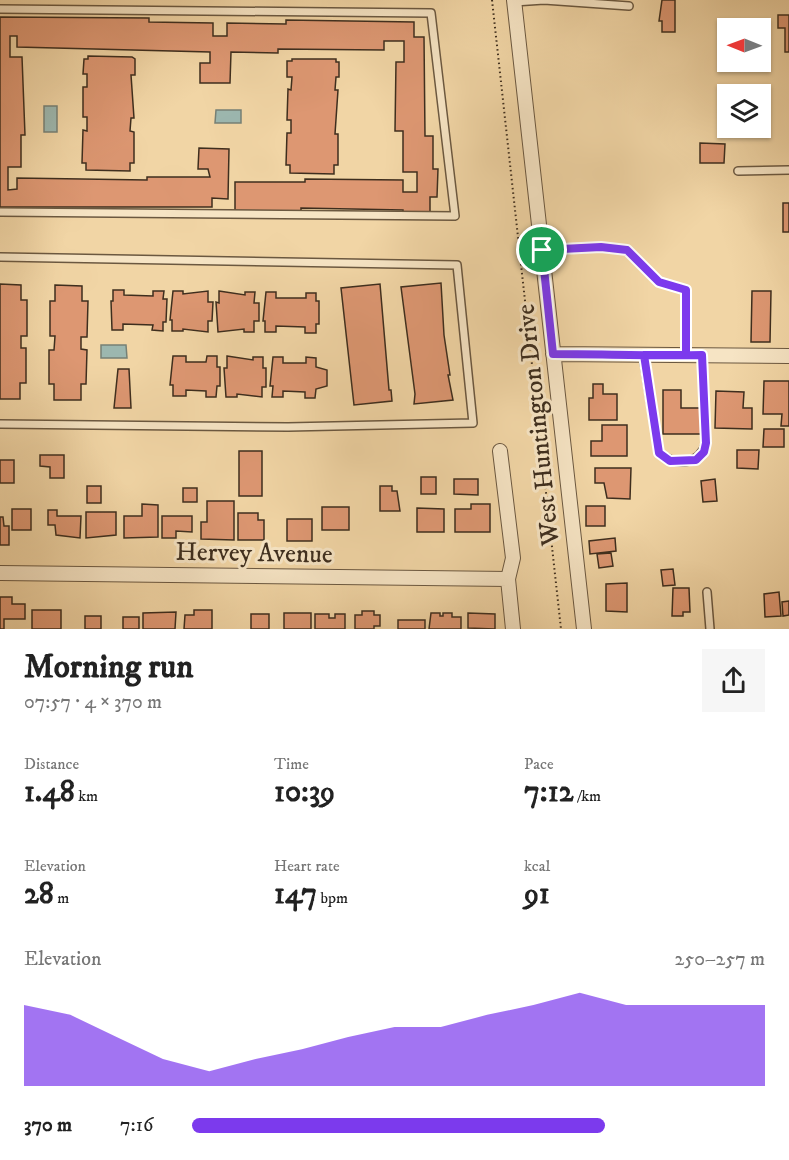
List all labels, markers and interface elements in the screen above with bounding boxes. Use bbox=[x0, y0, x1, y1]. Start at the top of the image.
north arrow bbox=[717, 18, 771, 72]
map controls bbox=[717, 18, 771, 138]
button: layers bbox=[717, 84, 771, 138]
pin bbox=[516, 224, 567, 275]
icon: arrive bbox=[525, 233, 558, 266]
street label: West Huntington Drive bbox=[509, 302, 568, 548]
street label: Hervey Avenue bbox=[175, 536, 333, 571]
text: Morning run bbox=[24, 647, 193, 688]
button: share bbox=[702, 649, 765, 712]
text: 07:57 · 4 × 370 m bbox=[24, 690, 162, 715]
text: Distance bbox=[24, 754, 79, 774]
text: Time bbox=[274, 754, 309, 774]
text: Pace bbox=[524, 754, 554, 774]
text: 1.48 bbox=[24, 774, 75, 811]
text: 10:39 bbox=[274, 774, 335, 811]
text: 7:12 bbox=[524, 774, 573, 811]
text: km bbox=[75, 786, 98, 806]
text: /km bbox=[573, 786, 601, 806]
text: Elevation bbox=[24, 856, 86, 876]
text: Heart rate bbox=[274, 856, 340, 876]
text: kcal bbox=[524, 856, 550, 876]
text: 28 bbox=[24, 876, 54, 913]
text: 147 bbox=[274, 876, 317, 913]
text: 91 bbox=[524, 876, 550, 913]
text: m bbox=[54, 888, 69, 908]
text: bpm bbox=[317, 888, 348, 908]
text: Elevation bbox=[24, 947, 101, 972]
text: 250–257 m bbox=[675, 947, 765, 972]
text: 370 m bbox=[24, 1113, 72, 1138]
text: 7:16 bbox=[120, 1113, 153, 1138]

